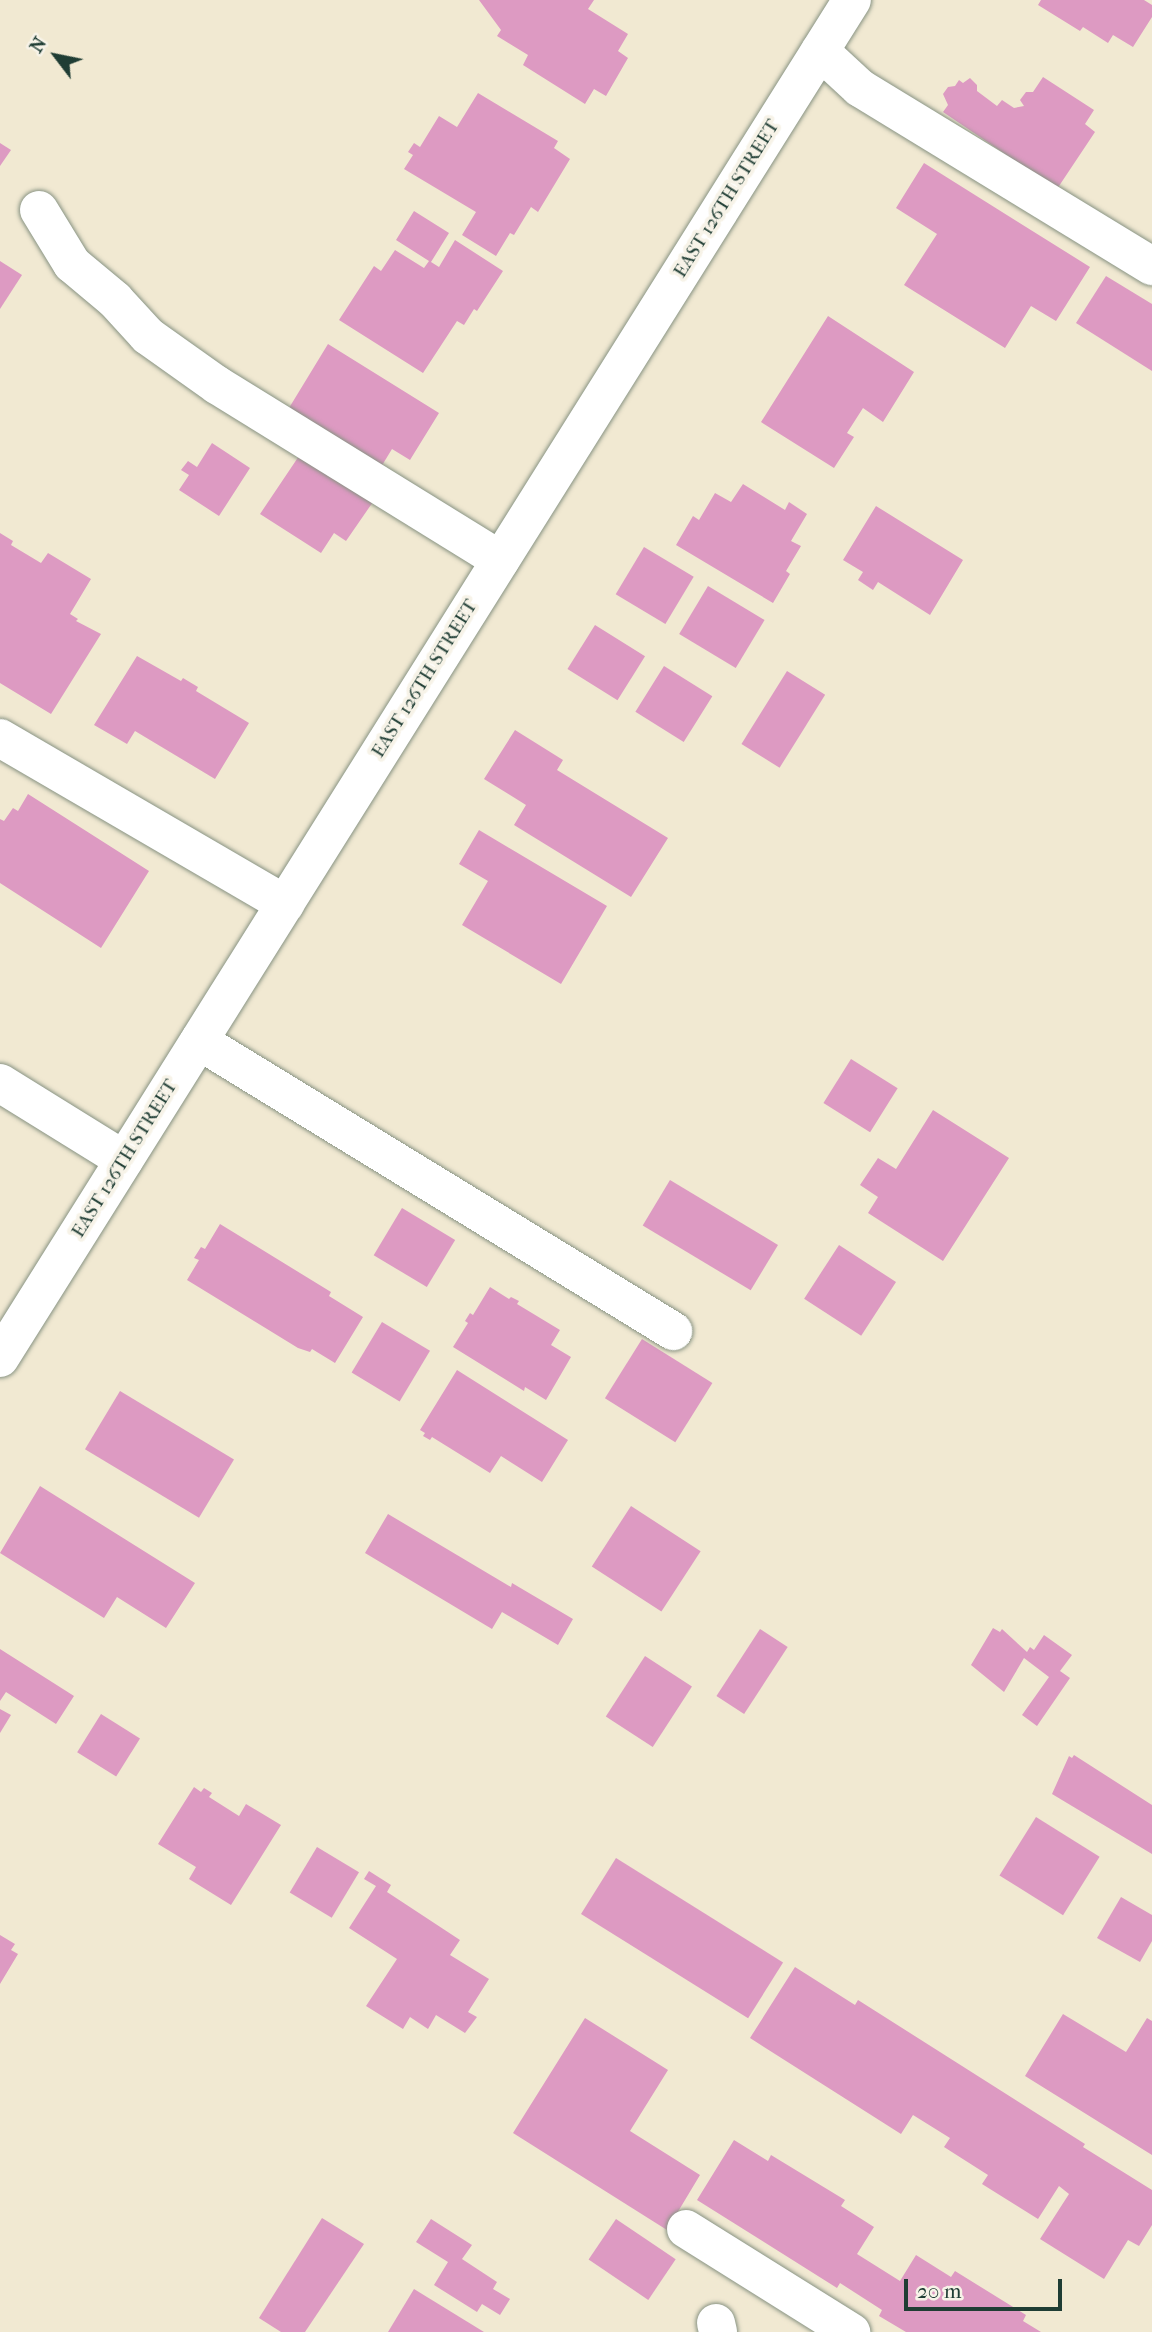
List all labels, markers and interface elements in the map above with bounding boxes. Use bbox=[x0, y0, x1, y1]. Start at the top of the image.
north arrow bbox=[21, 21, 91, 91]
text: N bbox=[25, 33, 51, 57]
street label: EAST 126TH STREET bbox=[669, 116, 785, 282]
street label: EAST 126TH STREET bbox=[367, 596, 483, 762]
street label: EAST 126TH STREET bbox=[67, 1076, 183, 1242]
scale bar bbox=[907, 2266, 1064, 2310]
text: 20 m bbox=[917, 2279, 961, 2303]

